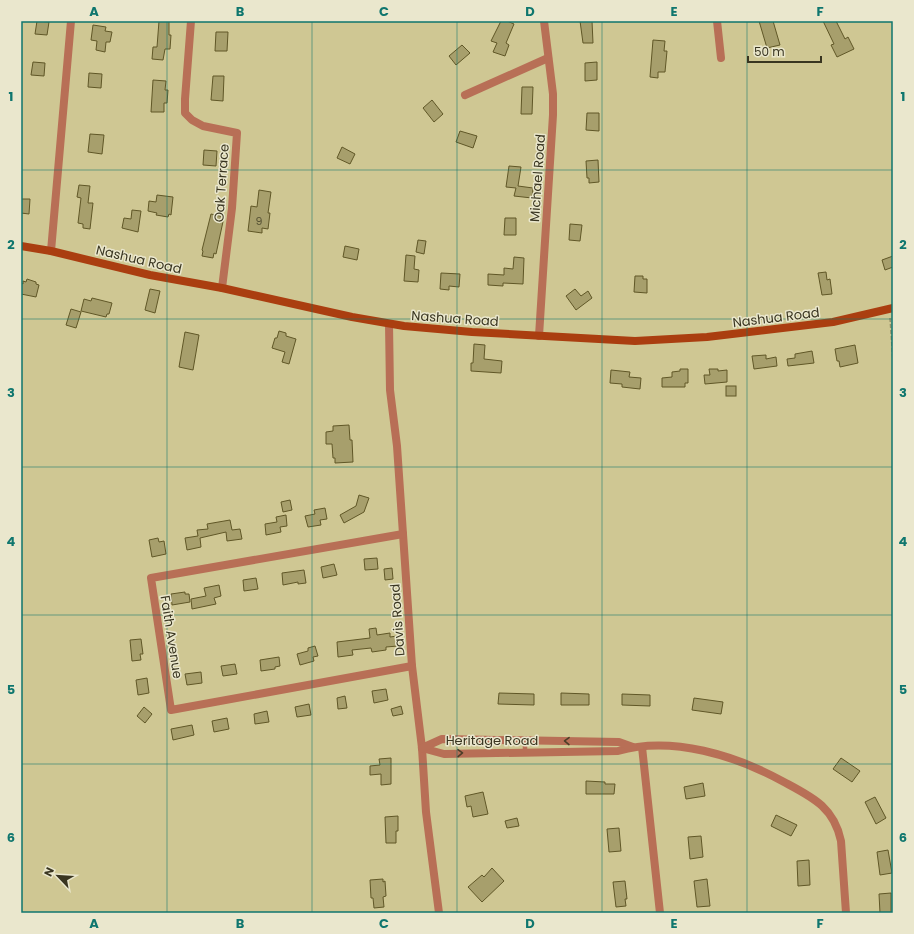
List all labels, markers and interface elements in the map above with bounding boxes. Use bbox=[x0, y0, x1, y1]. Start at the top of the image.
text: A bbox=[89, 2, 99, 21]
text: B bbox=[236, 2, 245, 21]
text: C bbox=[379, 2, 389, 21]
text: D bbox=[525, 2, 535, 21]
text: E bbox=[670, 2, 678, 21]
text: F bbox=[816, 2, 824, 21]
scale bar bbox=[748, 38, 821, 64]
text: 50 m bbox=[754, 43, 785, 60]
text: 1 bbox=[9, 87, 13, 106]
text: 1 bbox=[901, 87, 905, 106]
street label: Michael Road bbox=[525, 134, 550, 223]
street label: Oak Terrace bbox=[209, 143, 234, 223]
house number: 9 bbox=[256, 213, 263, 229]
text: 2 bbox=[7, 235, 15, 254]
text: 2 bbox=[899, 235, 907, 254]
street label: Nashua Road bbox=[94, 240, 184, 279]
street label: Nashua Road bbox=[732, 303, 821, 332]
street label: Nashua Road bbox=[411, 306, 499, 331]
text: 3 bbox=[7, 383, 15, 402]
text: 3 bbox=[899, 383, 907, 402]
text: 4 bbox=[7, 532, 16, 551]
text: 4 bbox=[899, 532, 908, 551]
street label: Davis Road bbox=[385, 583, 410, 657]
street label: Faith Avenue bbox=[156, 594, 187, 680]
text: 5 bbox=[7, 680, 15, 699]
text: 5 bbox=[899, 680, 907, 699]
street label: Heritage Road bbox=[446, 731, 538, 750]
one-way arrow bbox=[564, 737, 570, 745]
one-way arrow bbox=[457, 749, 463, 757]
text: 6 bbox=[7, 828, 15, 847]
text: 6 bbox=[899, 828, 907, 847]
north arrow bbox=[38, 856, 78, 896]
text: N bbox=[40, 865, 58, 879]
text: A bbox=[89, 914, 99, 933]
text: B bbox=[236, 914, 245, 933]
text: C bbox=[379, 914, 389, 933]
text: D bbox=[525, 914, 535, 933]
text: E bbox=[670, 914, 678, 933]
text: F bbox=[816, 914, 824, 933]

